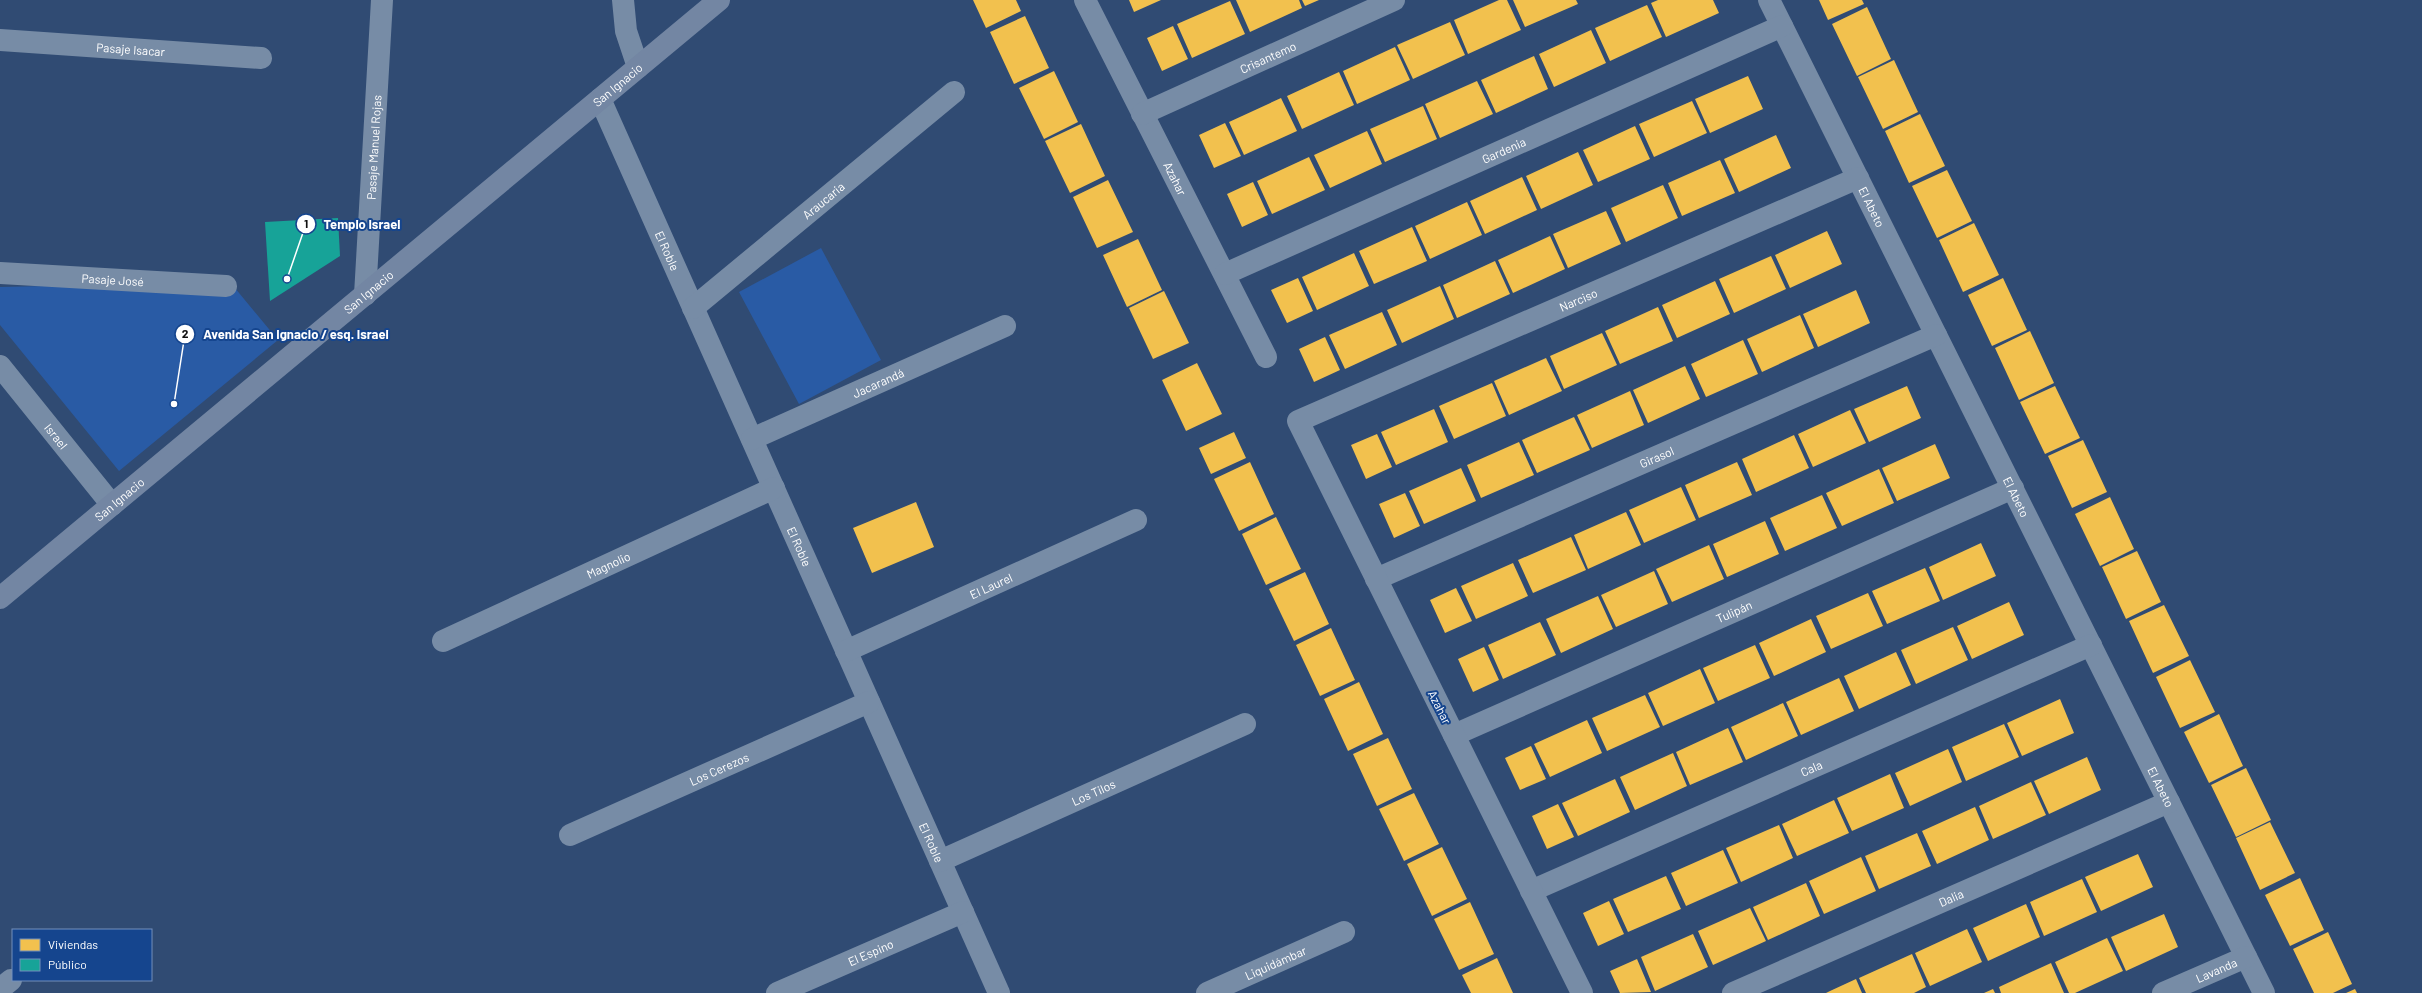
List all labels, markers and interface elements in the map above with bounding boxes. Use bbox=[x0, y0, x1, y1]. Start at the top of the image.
street label: Crisantemo bbox=[1237, 38, 1298, 76]
street label: Pasaje Isacar bbox=[96, 40, 166, 58]
street label: San Ignacio bbox=[590, 60, 645, 109]
street label: Pasaje Manuel Rojas bbox=[364, 94, 384, 200]
street label: Gardenia bbox=[1480, 134, 1528, 166]
street label: Azahar bbox=[1161, 159, 1190, 198]
street label: Araucaria bbox=[799, 179, 847, 222]
street label: El Abeto bbox=[1856, 184, 1888, 229]
callout: Templo Israel bbox=[296, 212, 409, 237]
text: 1 bbox=[304, 216, 308, 230]
text: Templo Israel bbox=[324, 216, 400, 232]
street label: El Roble bbox=[653, 229, 683, 273]
street label: San Ignacio bbox=[341, 267, 396, 316]
street label: Pasaje José bbox=[81, 271, 144, 288]
street label: Narciso bbox=[1557, 285, 1599, 314]
callout: Avenida San Ignacio / esq. Israel bbox=[175, 322, 397, 347]
text: 2 bbox=[182, 326, 189, 340]
text: Avenida San Ignacio / esq. Israel bbox=[203, 326, 389, 342]
street label: Jacarandá bbox=[850, 365, 906, 400]
street label: Israel bbox=[42, 421, 71, 452]
street label: Girasol bbox=[1637, 443, 1676, 470]
street label: San Ignacio bbox=[92, 474, 147, 523]
street label: El Abeto bbox=[2001, 474, 2033, 519]
street label: El Roble bbox=[785, 524, 815, 569]
street label: Magnolio bbox=[584, 549, 632, 581]
street label: El Laurel bbox=[967, 570, 1014, 601]
street label: Tulipán bbox=[1714, 597, 1754, 625]
street label: Azahar bbox=[1426, 688, 1455, 727]
street label: Los Cerezos bbox=[687, 749, 751, 788]
street label: Cala bbox=[1798, 757, 1824, 779]
street label: El Abeto bbox=[2145, 764, 2177, 809]
street label: Los Tilos bbox=[1069, 776, 1117, 808]
street label: El Roble bbox=[917, 820, 947, 864]
street label: Dalia bbox=[1937, 886, 1965, 909]
legend bbox=[12, 929, 152, 981]
street label: El Espino bbox=[846, 936, 895, 968]
text: Viviendas bbox=[48, 937, 98, 951]
street label: Liquidámbar bbox=[1243, 942, 1309, 982]
street label: Lavanda bbox=[2193, 955, 2239, 985]
text: Público bbox=[48, 957, 87, 971]

